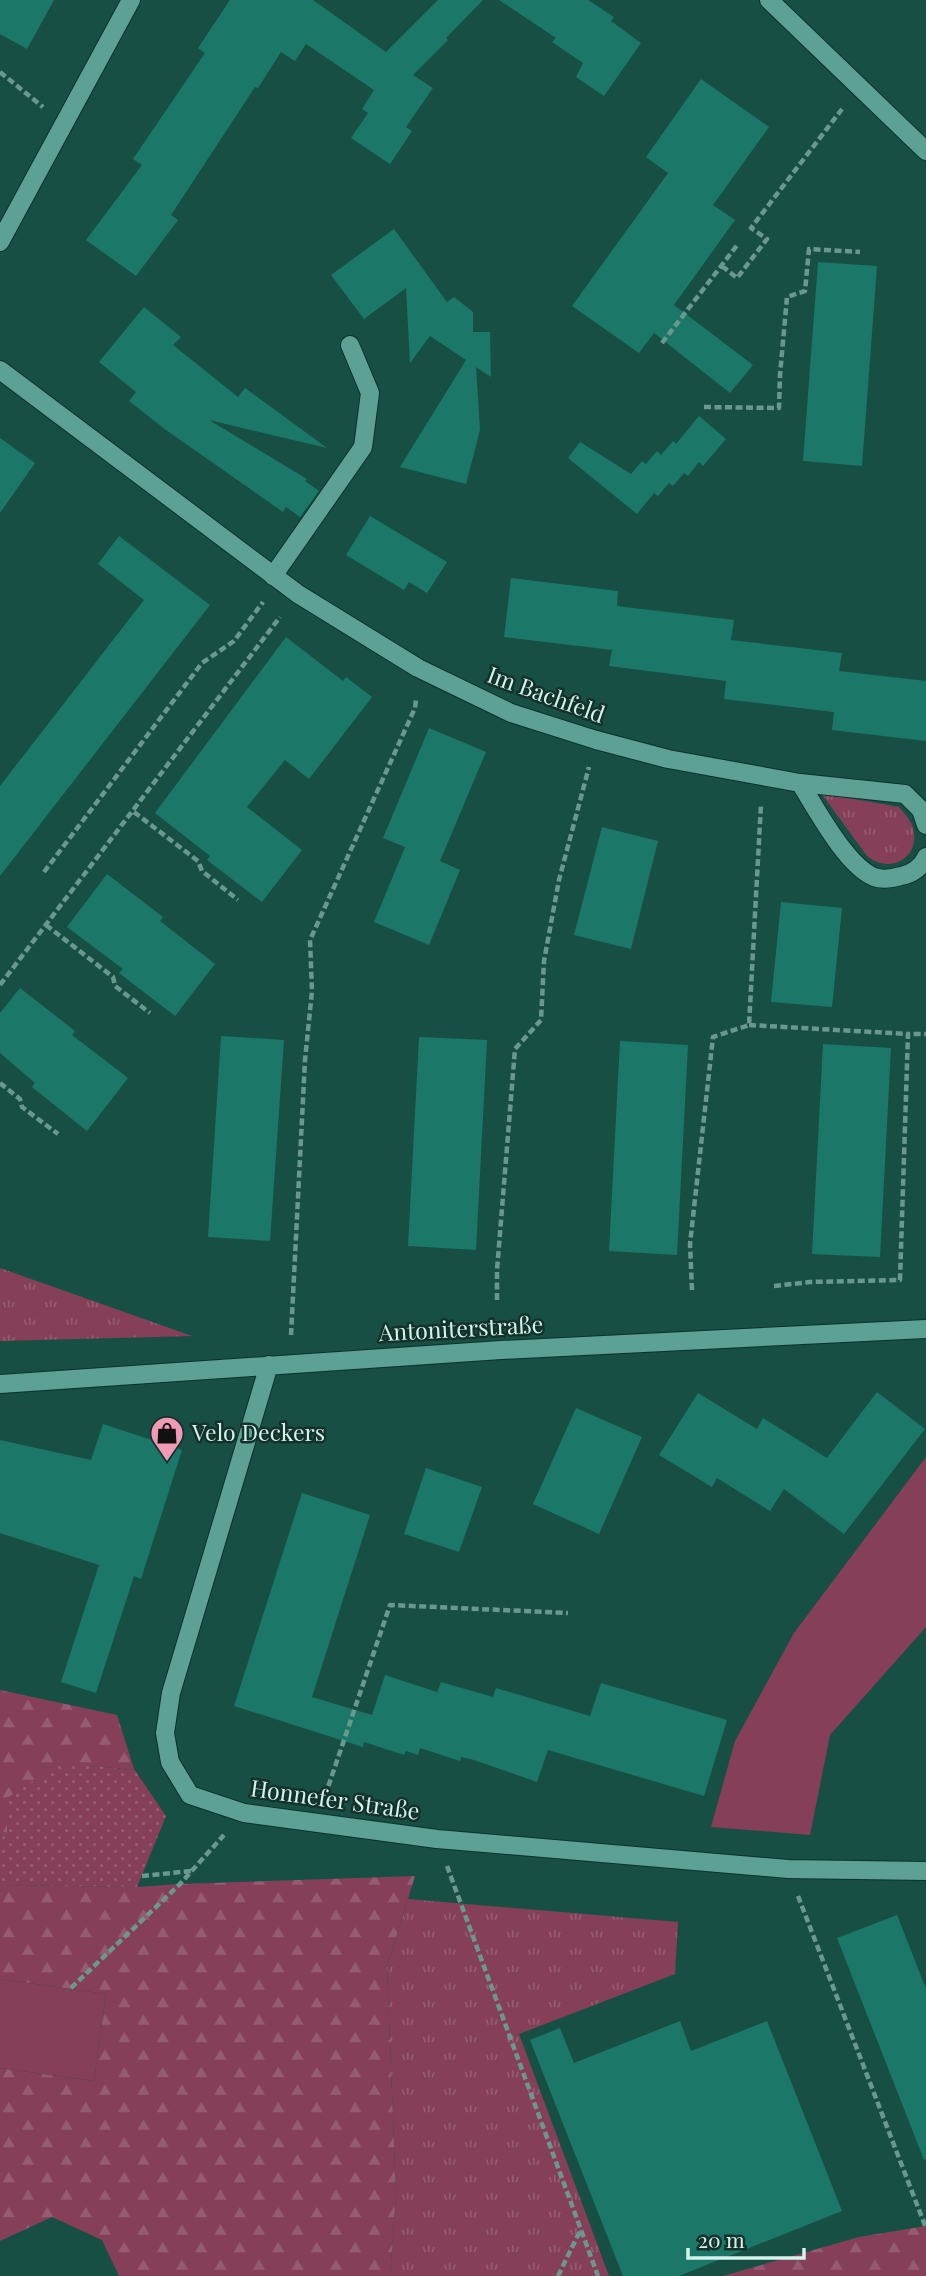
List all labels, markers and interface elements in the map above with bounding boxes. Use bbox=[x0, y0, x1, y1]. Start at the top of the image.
street label: Im Bachfeld bbox=[483, 658, 610, 729]
street label: Antoniterstraße bbox=[377, 1308, 544, 1347]
shop icon: Velo Deckers bbox=[148, 1414, 186, 1463]
place label: Velo Deckers bbox=[191, 1416, 325, 1447]
street label: Honnefer Straße bbox=[249, 1771, 422, 1826]
scale bar bbox=[688, 2216, 804, 2260]
text: 20 m bbox=[698, 2225, 745, 2253]

